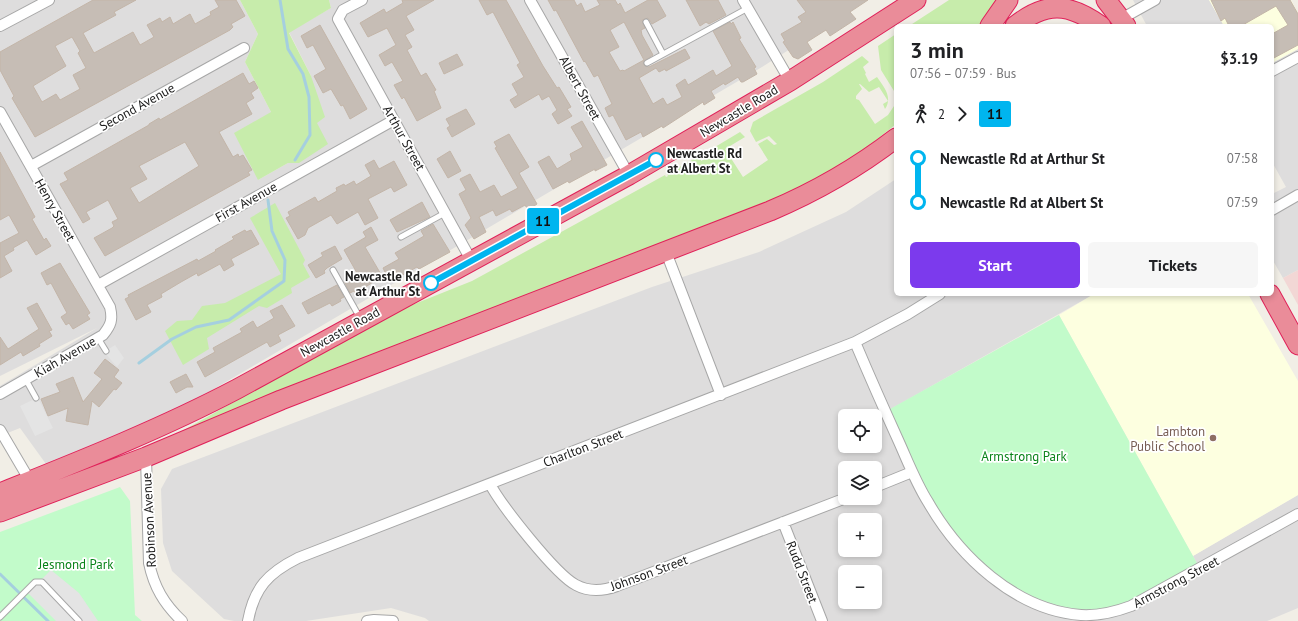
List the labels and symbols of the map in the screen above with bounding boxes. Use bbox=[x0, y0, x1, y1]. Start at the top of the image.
street label: Albert Street bbox=[555, 53, 605, 124]
street label: Second Avenue bbox=[96, 79, 178, 135]
street label: Newcastle Road bbox=[697, 81, 781, 141]
street label: Arthur Street bbox=[379, 102, 429, 174]
place label: Newcastle Rd at Albert St bbox=[667, 145, 742, 177]
marker: Newcastle Rd at Albert St bbox=[648, 152, 664, 168]
street label: Henry Street bbox=[31, 176, 79, 245]
street label: First Avenue bbox=[212, 178, 280, 226]
line badge: 11 bbox=[525, 208, 561, 234]
place label: Newcastle Rd at Arthur St bbox=[345, 268, 420, 300]
marker: Newcastle Rd at Arthur St bbox=[423, 275, 439, 291]
street label: Newcastle Road bbox=[297, 303, 383, 361]
street label: Kiah Avenue bbox=[31, 332, 99, 382]
place label: Lambton Public School bbox=[1130, 423, 1205, 455]
street label: Charlton Street bbox=[541, 425, 626, 471]
marker: Lambton Public School bbox=[1208, 433, 1218, 443]
park label: Armstrong Park bbox=[981, 448, 1067, 465]
street label: Robinson Avenue bbox=[138, 472, 160, 568]
street label: Rudd Street bbox=[782, 538, 822, 606]
street label: Johnson Street bbox=[607, 551, 691, 595]
street label: Armstrong Street bbox=[1130, 552, 1222, 612]
park label: Jesmond Park bbox=[38, 556, 114, 573]

